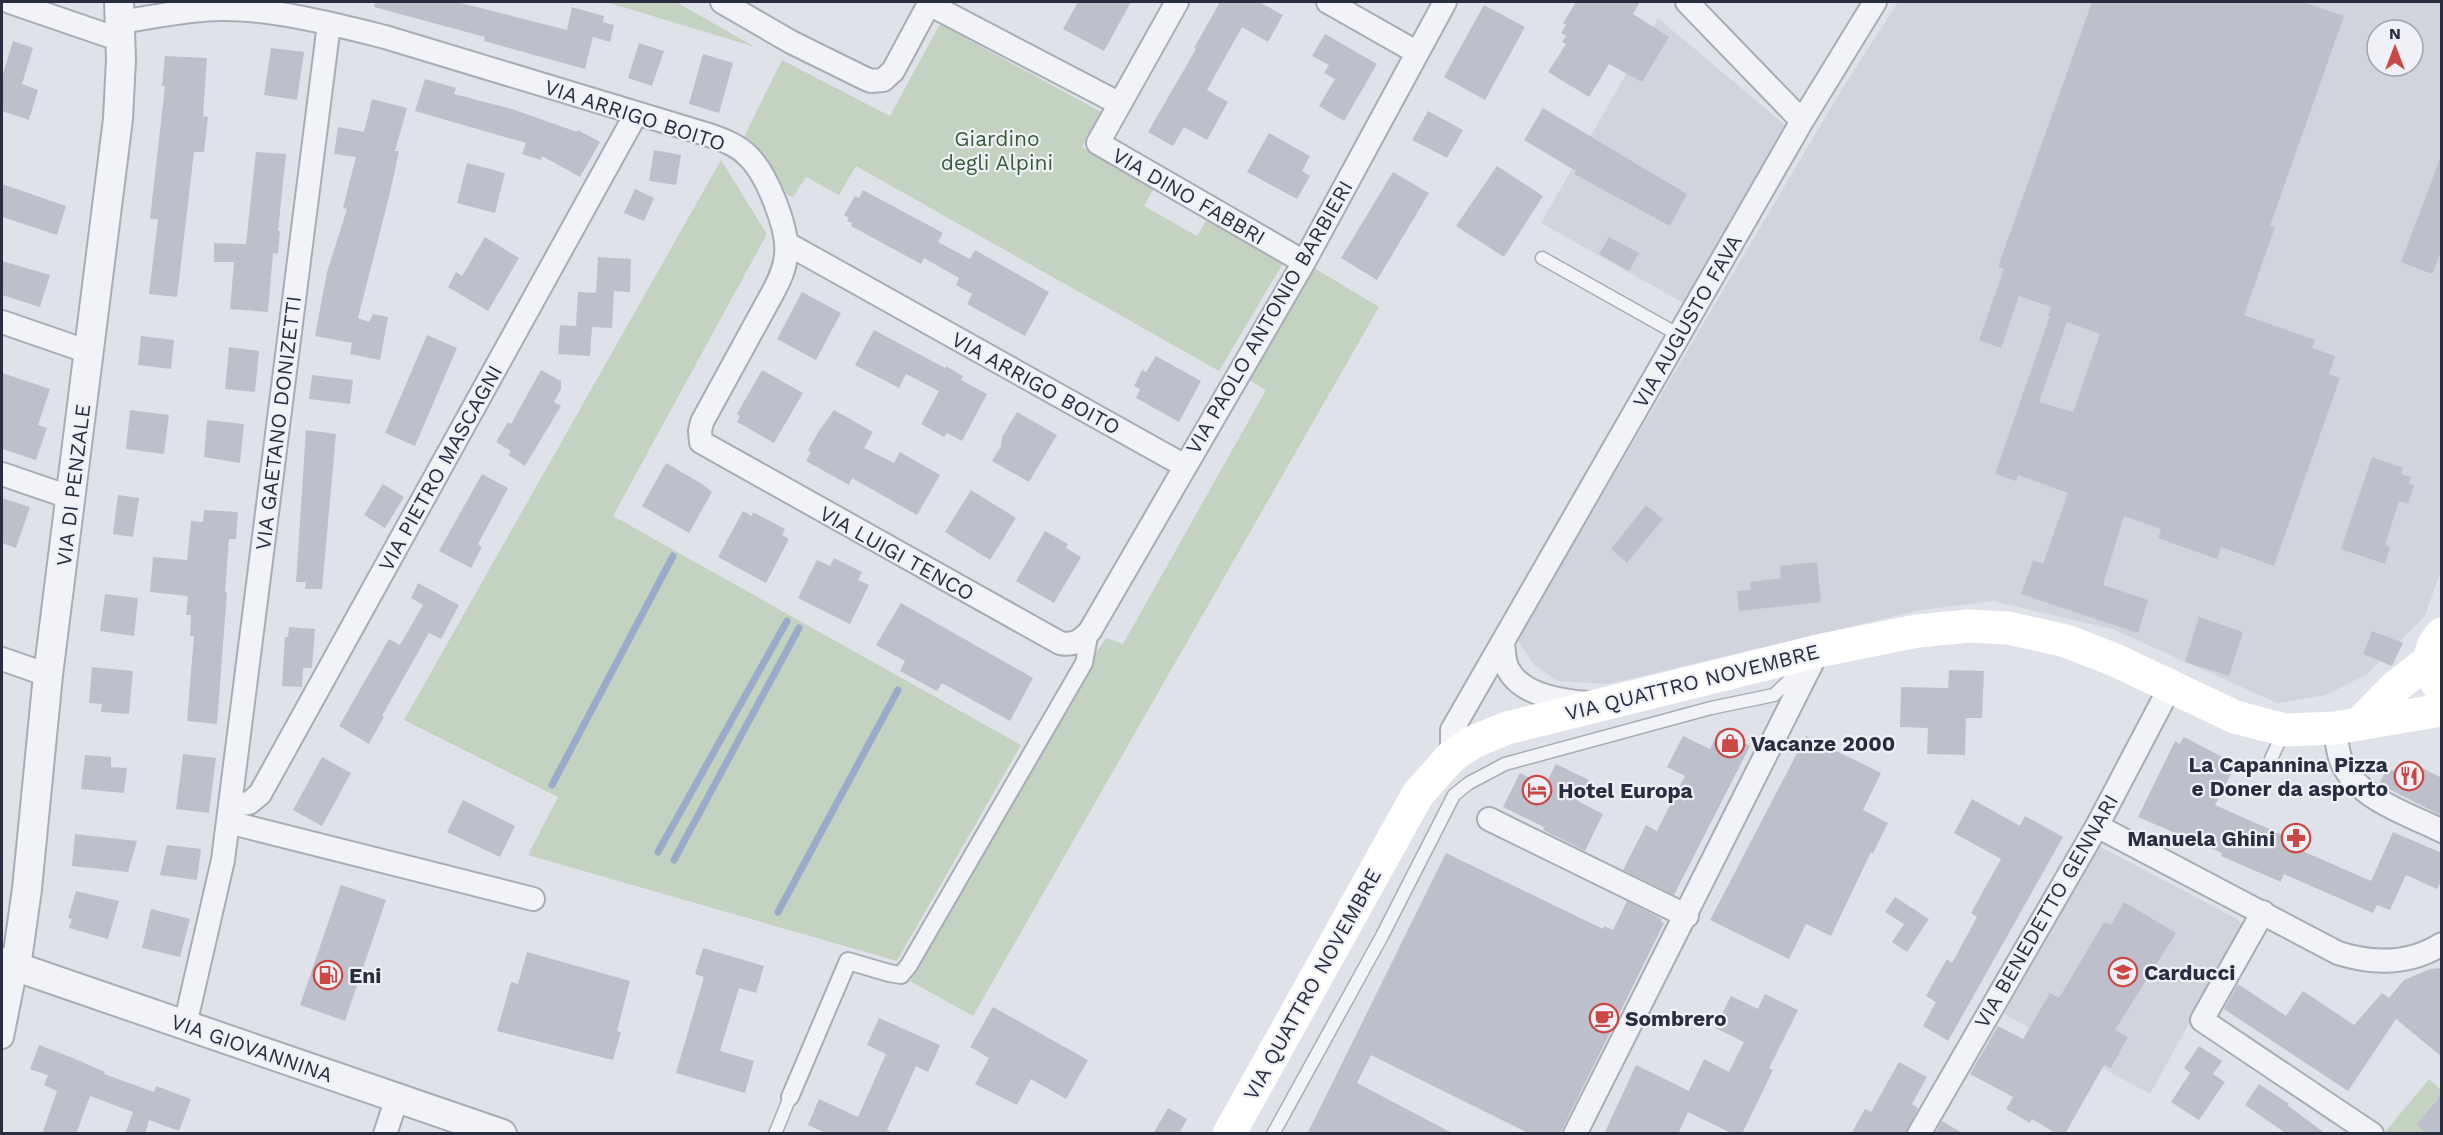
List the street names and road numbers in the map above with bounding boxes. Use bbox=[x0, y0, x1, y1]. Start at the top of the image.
street label: VIA ARRIGO BOITO bbox=[541, 74, 729, 156]
street label: VIA DINO FABBRI bbox=[1108, 142, 1270, 250]
street label: VIA PAOLO ANTONIO BARBIERI bbox=[1180, 176, 1358, 458]
street label: VIA AUGUSTO FAVA bbox=[1627, 230, 1747, 412]
street label: VIA GAETANO DONIZETTI bbox=[250, 294, 306, 552]
street label: VIA ARRIGO BOITO bbox=[947, 326, 1125, 440]
street label: VIA PIETRO MASCAGNI bbox=[373, 361, 507, 575]
street label: VIA DI PENZALE bbox=[51, 402, 95, 568]
street label: VIA LUIGI TENCO bbox=[815, 500, 979, 606]
street label: VIA QUATTRO NOVEMBRE bbox=[1562, 638, 1822, 726]
street label: VIA BENEDETTO GENNARI bbox=[1969, 790, 2123, 1032]
street label: VIA QUATTRO NOVEMBRE bbox=[1238, 864, 1386, 1104]
street label: VIA GIOVANNINA bbox=[168, 1009, 336, 1087]

